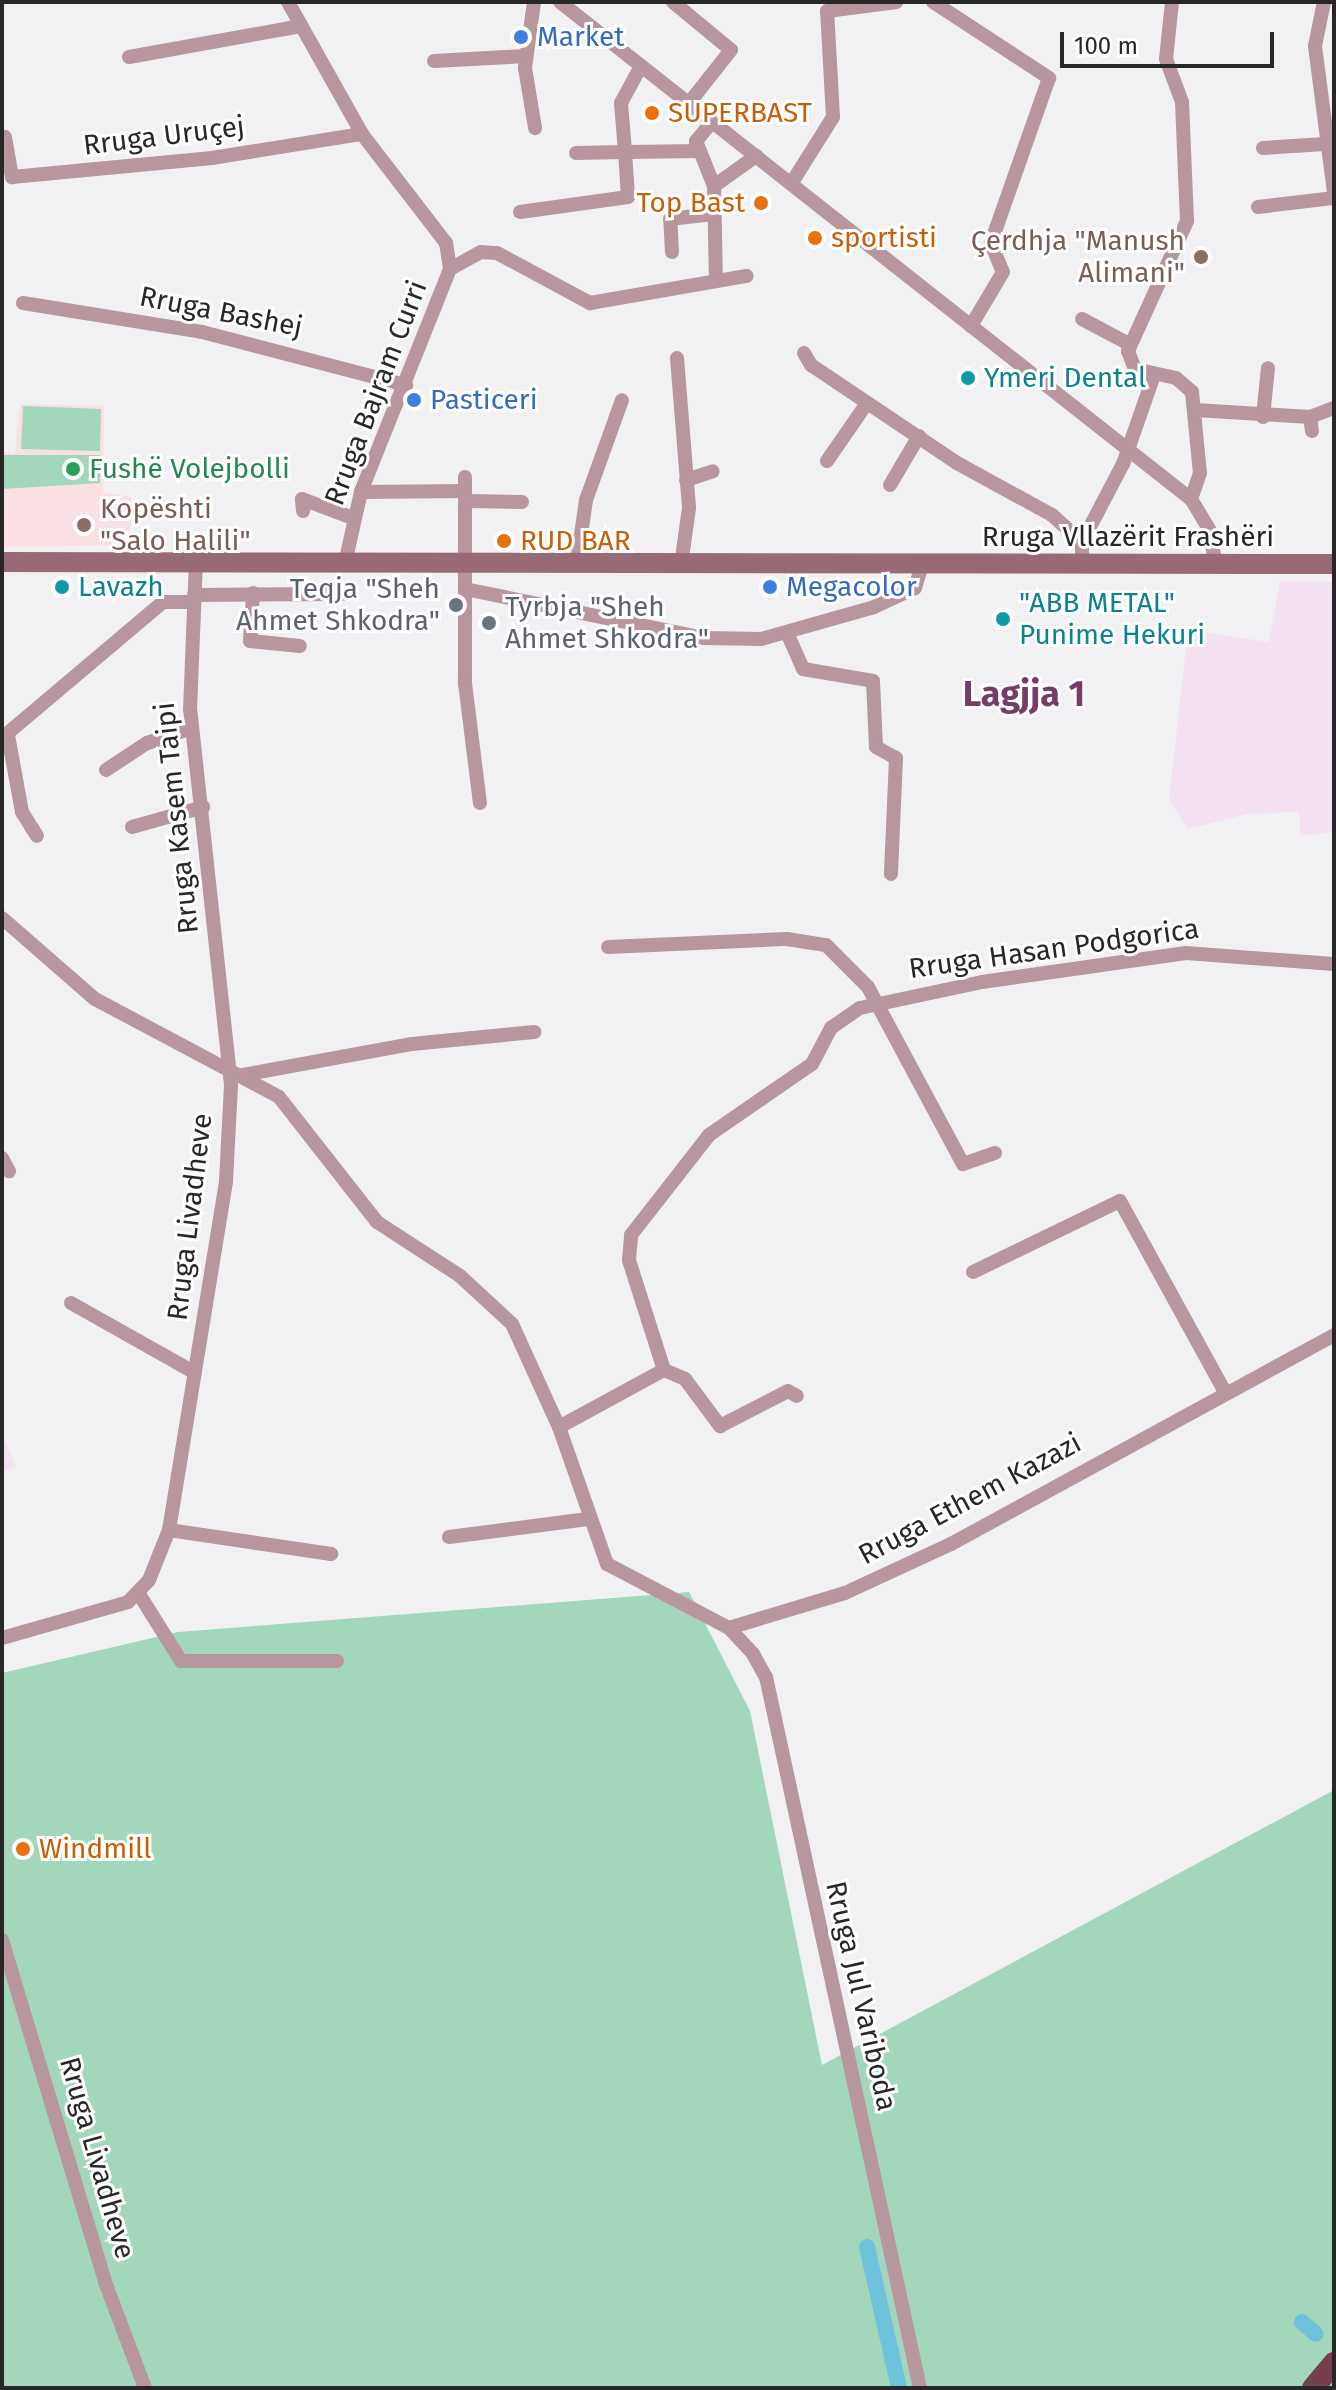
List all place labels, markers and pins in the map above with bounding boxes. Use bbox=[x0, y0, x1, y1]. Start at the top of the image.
place label: Market bbox=[537, 20, 624, 54]
marker: Market bbox=[512, 28, 530, 46]
place label: SUPERBAST bbox=[668, 96, 812, 130]
marker: SUPERBAST bbox=[643, 104, 661, 122]
place label: Top Bast bbox=[637, 186, 745, 220]
marker: Top Bast bbox=[752, 194, 770, 212]
place label: sportisti bbox=[831, 221, 937, 255]
place label: Çerdhja "Manush Alimani" bbox=[971, 224, 1185, 290]
marker: sportisti bbox=[806, 229, 824, 247]
marker: Çerdhja "Manush Alimani" bbox=[1192, 248, 1210, 266]
place label: Ymeri Dental bbox=[984, 361, 1146, 395]
marker: Ymeri Dental bbox=[959, 369, 977, 387]
place label: Pasticeri bbox=[430, 383, 538, 417]
marker: Pasticeri bbox=[405, 391, 423, 409]
place label: Fushë Volejbolli bbox=[89, 452, 290, 486]
marker: Fushë Volejbolli bbox=[64, 460, 82, 478]
place label: Kopështi "Salo Halili" bbox=[100, 492, 251, 558]
marker: Kopështi "Salo Halili" bbox=[75, 516, 93, 534]
place label: RUD BAR bbox=[520, 524, 631, 558]
marker: RUD BAR bbox=[495, 532, 513, 550]
place label: Lavazh bbox=[78, 570, 164, 604]
place label: Megacolor bbox=[786, 570, 917, 604]
place label: Teqja "Sheh Ahmet Shkodra" bbox=[236, 572, 440, 638]
marker: Lavazh bbox=[53, 578, 71, 596]
marker: Megacolor bbox=[761, 578, 779, 596]
place label: "ABB METAL" Punime Hekuri bbox=[1019, 586, 1205, 652]
place label: Tyrbja "Sheh Ahmet Shkodra" bbox=[505, 590, 709, 656]
marker: Teqja "Sheh Ahmet Shkodra" bbox=[447, 596, 465, 614]
marker: "ABB METAL" Punime Hekuri bbox=[994, 610, 1012, 628]
marker: Tyrbja "Sheh Ahmet Shkodra" bbox=[480, 614, 498, 632]
place label: Windmill bbox=[39, 1832, 151, 1866]
marker: Windmill bbox=[14, 1840, 32, 1858]

